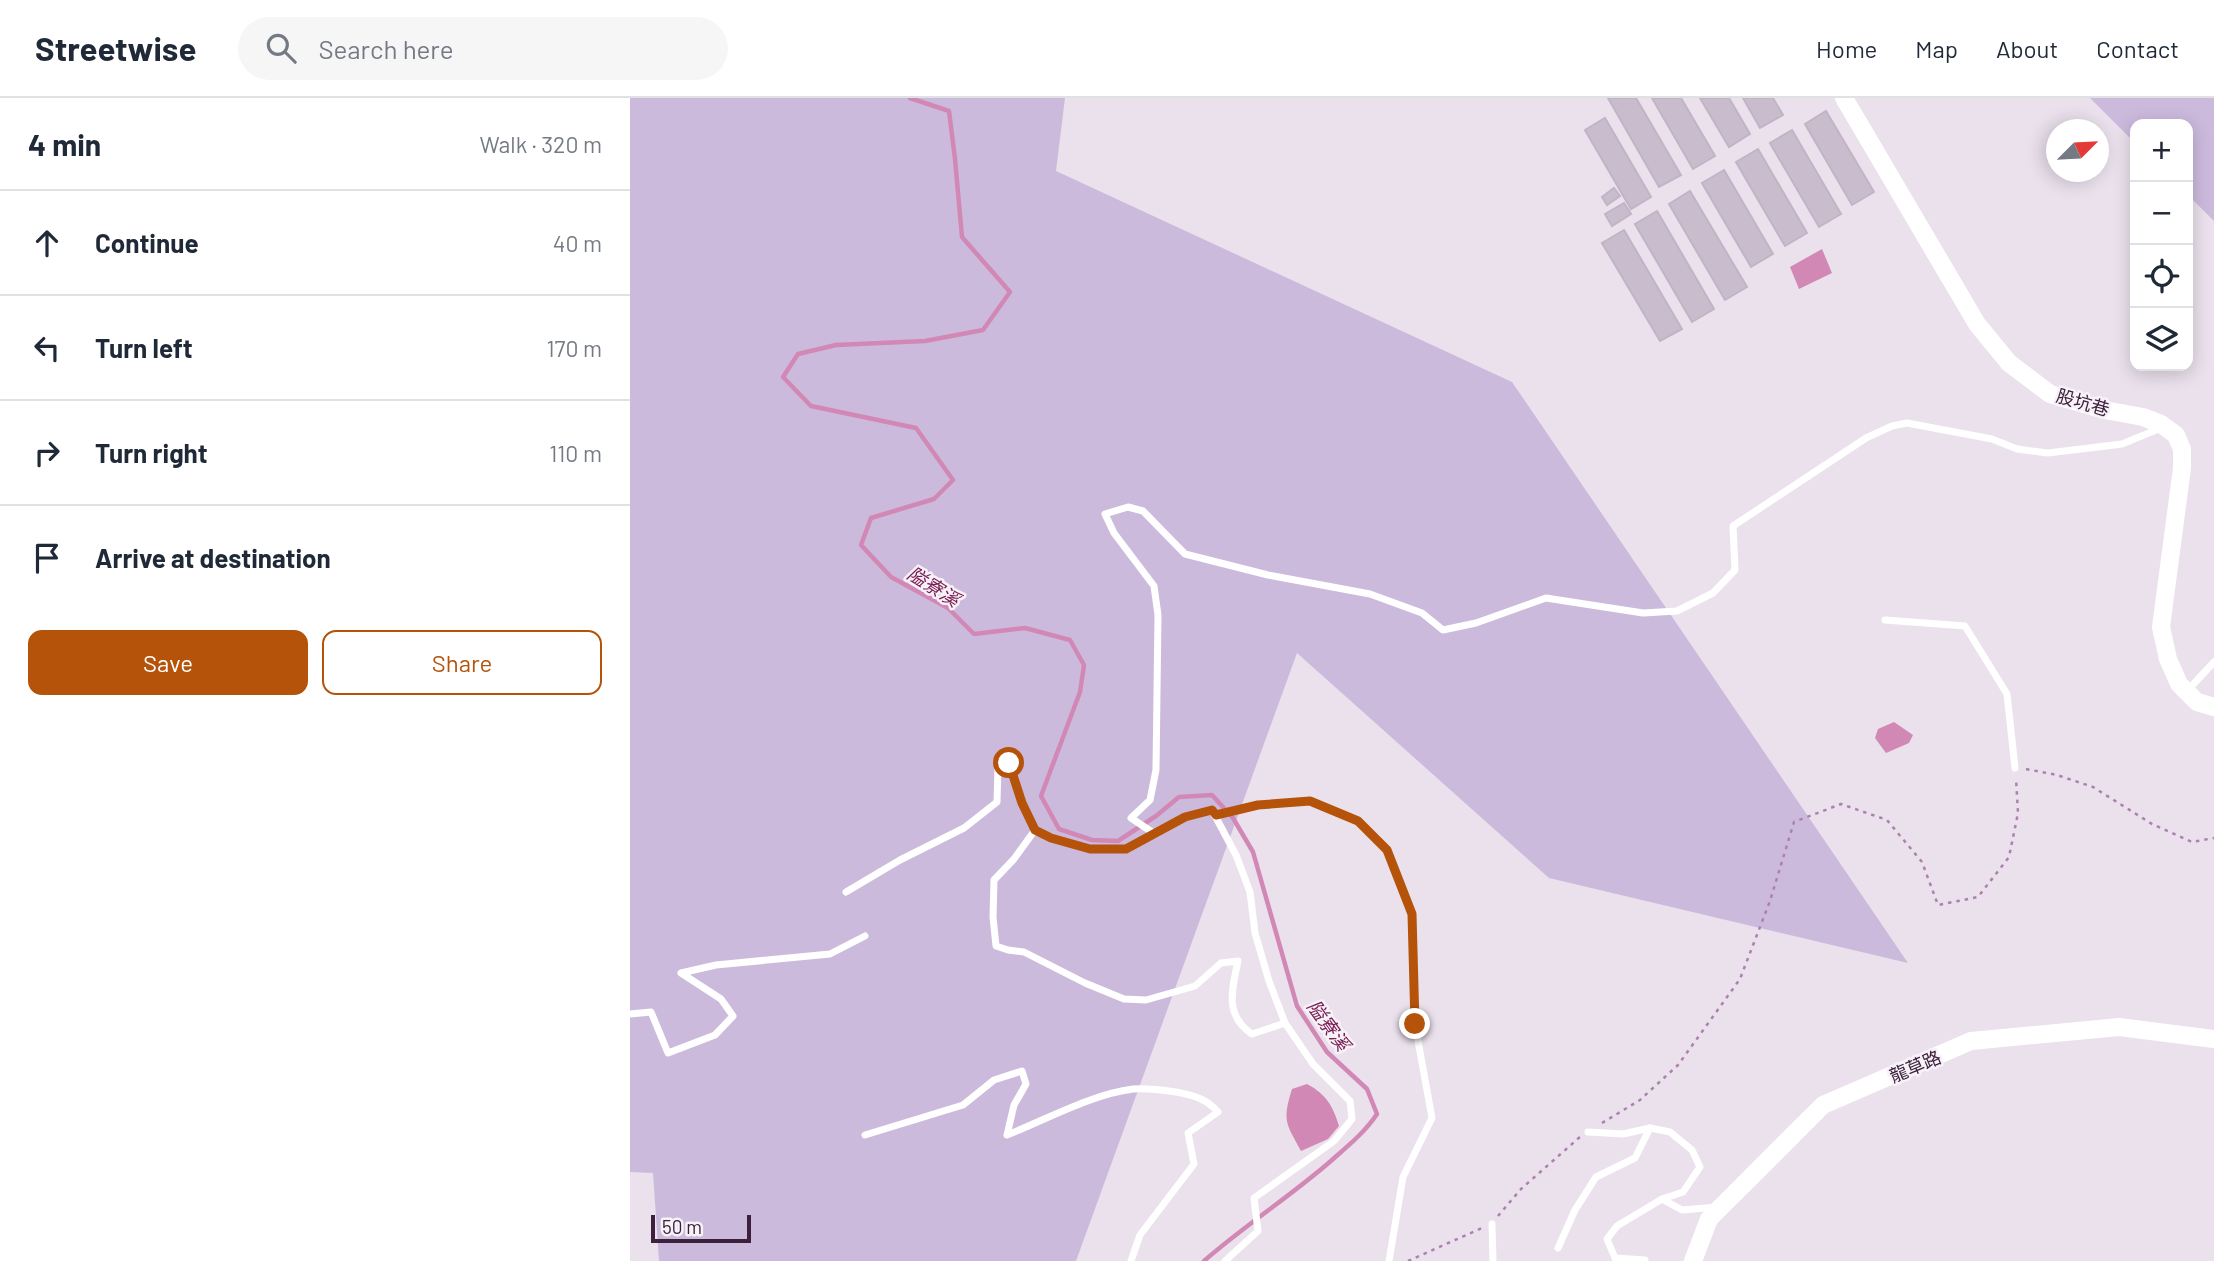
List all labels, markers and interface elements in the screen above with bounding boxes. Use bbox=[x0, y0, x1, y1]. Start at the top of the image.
search box bbox=[238, 17, 728, 80]
text: Streetwise bbox=[35, 28, 196, 68]
icon: search bbox=[262, 29, 300, 67]
text: Search here bbox=[318, 33, 454, 64]
text: Home bbox=[1816, 34, 1877, 63]
text: Map bbox=[1915, 34, 1958, 63]
text: About bbox=[1996, 34, 2058, 63]
text: Contact bbox=[2096, 34, 2179, 63]
north arrow bbox=[2046, 119, 2109, 182]
map controls bbox=[2130, 119, 2193, 371]
button: + bbox=[2130, 119, 2193, 182]
text: 4 min bbox=[28, 126, 101, 162]
text: Walk · 320 m bbox=[480, 130, 602, 158]
button: − bbox=[2130, 182, 2193, 245]
icon: ahead bbox=[28, 224, 66, 262]
text: Continue bbox=[95, 227, 199, 258]
text: 40 m bbox=[553, 229, 602, 257]
button: locate bbox=[2130, 245, 2193, 308]
button: layers bbox=[2130, 308, 2193, 371]
icon: left bbox=[28, 329, 66, 367]
text: Turn left bbox=[95, 332, 193, 363]
text: 170 m bbox=[546, 334, 602, 362]
street label: 股坑巷 bbox=[2054, 384, 2112, 420]
icon: right bbox=[28, 434, 66, 472]
text: Turn right bbox=[95, 437, 208, 468]
text: 110 m bbox=[549, 439, 602, 467]
icon: arrive bbox=[28, 539, 66, 577]
text: Arrive at destination bbox=[95, 542, 331, 573]
water label: 隘寮溪 bbox=[904, 561, 967, 612]
button: Save bbox=[28, 630, 308, 695]
button: Share bbox=[322, 630, 602, 695]
route start bbox=[993, 747, 1024, 778]
water label: 隘寮溪 bbox=[1303, 995, 1357, 1057]
route end bbox=[1399, 1008, 1430, 1039]
street label: 龍草路 bbox=[1886, 1045, 1944, 1087]
scale bar bbox=[651, 1212, 751, 1244]
text: 50 m bbox=[662, 1215, 702, 1238]

